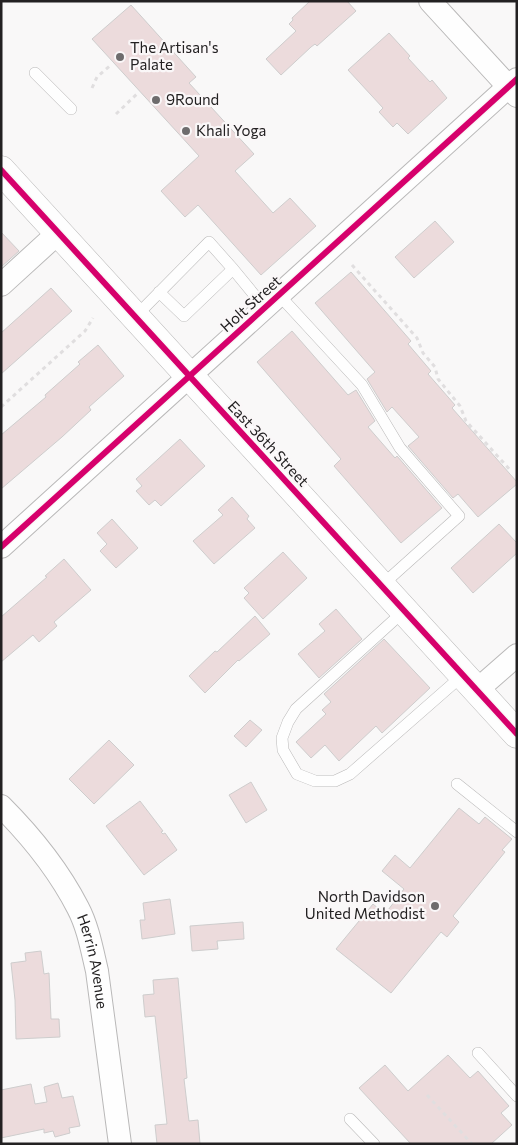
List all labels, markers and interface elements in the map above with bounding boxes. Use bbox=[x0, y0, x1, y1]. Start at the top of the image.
place label: The Artisan's Palate bbox=[130, 38, 219, 73]
marker: The Artisan's Palate bbox=[114, 51, 126, 63]
place label: 9Round bbox=[166, 90, 219, 108]
marker: 9Round bbox=[150, 94, 162, 106]
place label: Khali Yoga bbox=[196, 121, 266, 139]
marker: Khali Yoga bbox=[180, 125, 192, 137]
street label: Holt Street bbox=[216, 271, 284, 335]
street label: East 36th Street bbox=[225, 397, 313, 490]
place label: North Davidson United Methodist bbox=[305, 887, 425, 922]
marker: North Davidson United Methodist bbox=[429, 900, 441, 912]
street label: Herrin Avenue bbox=[74, 911, 112, 1010]

